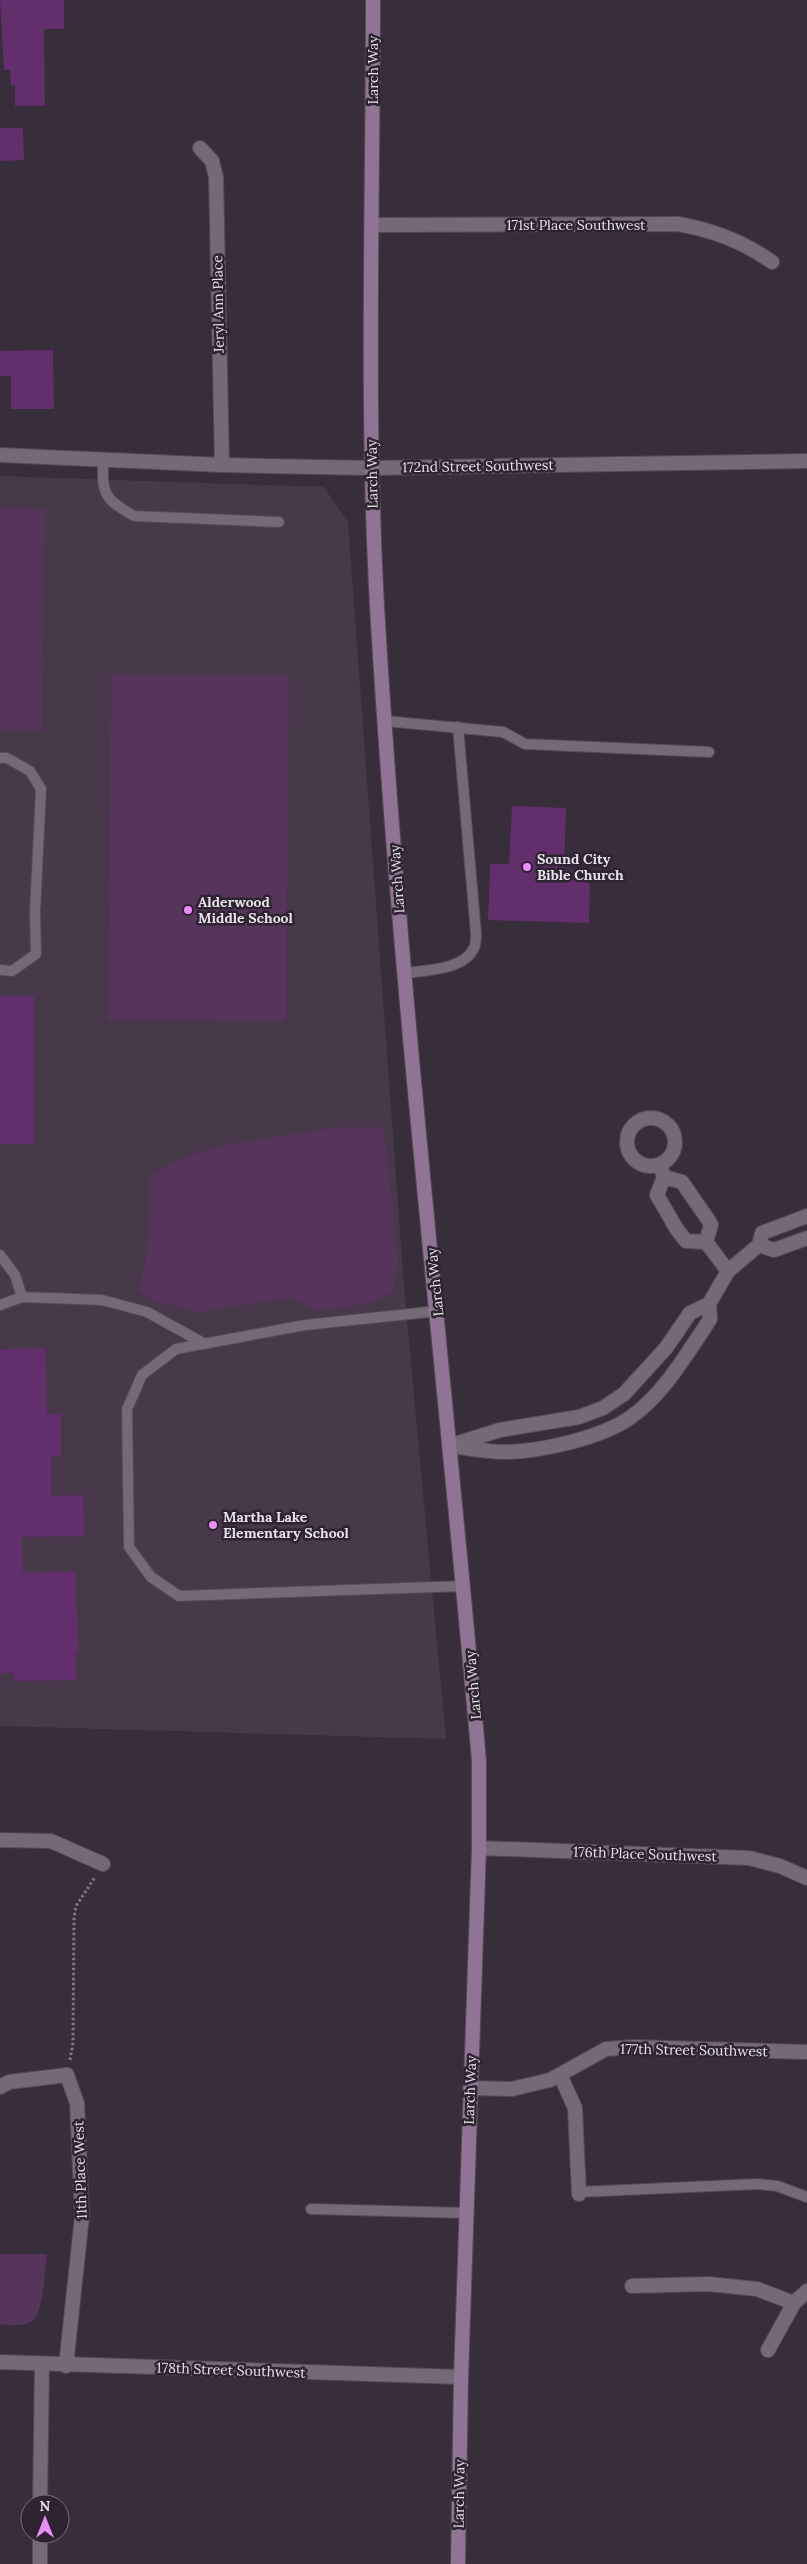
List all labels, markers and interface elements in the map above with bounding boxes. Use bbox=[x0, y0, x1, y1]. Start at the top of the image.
street label: Larch Way bbox=[364, 35, 382, 104]
street label: 171st Place Southwest bbox=[506, 216, 646, 234]
street label: Jeryl Ann Place bbox=[208, 255, 228, 354]
street label: Larch Way bbox=[362, 439, 382, 509]
street label: 172nd Street Southwest bbox=[402, 456, 555, 476]
street label: Larch Way bbox=[386, 843, 408, 914]
place label: Sound City Bible Church bbox=[537, 850, 624, 884]
marker: Sound City Bible Church bbox=[521, 861, 533, 873]
place label: Alderwood Middle School bbox=[198, 893, 293, 927]
marker: Alderwood Middle School bbox=[182, 904, 194, 916]
street label: Larch Way bbox=[422, 1246, 448, 1317]
place label: Martha Lake Elementary School bbox=[223, 1508, 349, 1542]
marker: Martha Lake Elementary School bbox=[207, 1519, 219, 1531]
street label: Larch Way bbox=[461, 1649, 485, 1720]
street label: 176th Place Southwest bbox=[573, 1842, 718, 1866]
street label: 177th Street Southwest bbox=[620, 2040, 769, 2060]
street label: Larch Way bbox=[460, 2055, 480, 2125]
street label: 11th Place West bbox=[69, 2120, 91, 2220]
street label: 178th Street Southwest bbox=[156, 2358, 306, 2382]
street label: Larch Way bbox=[449, 2459, 469, 2529]
north arrow bbox=[20, 2494, 70, 2544]
text: N bbox=[40, 2497, 51, 2515]

